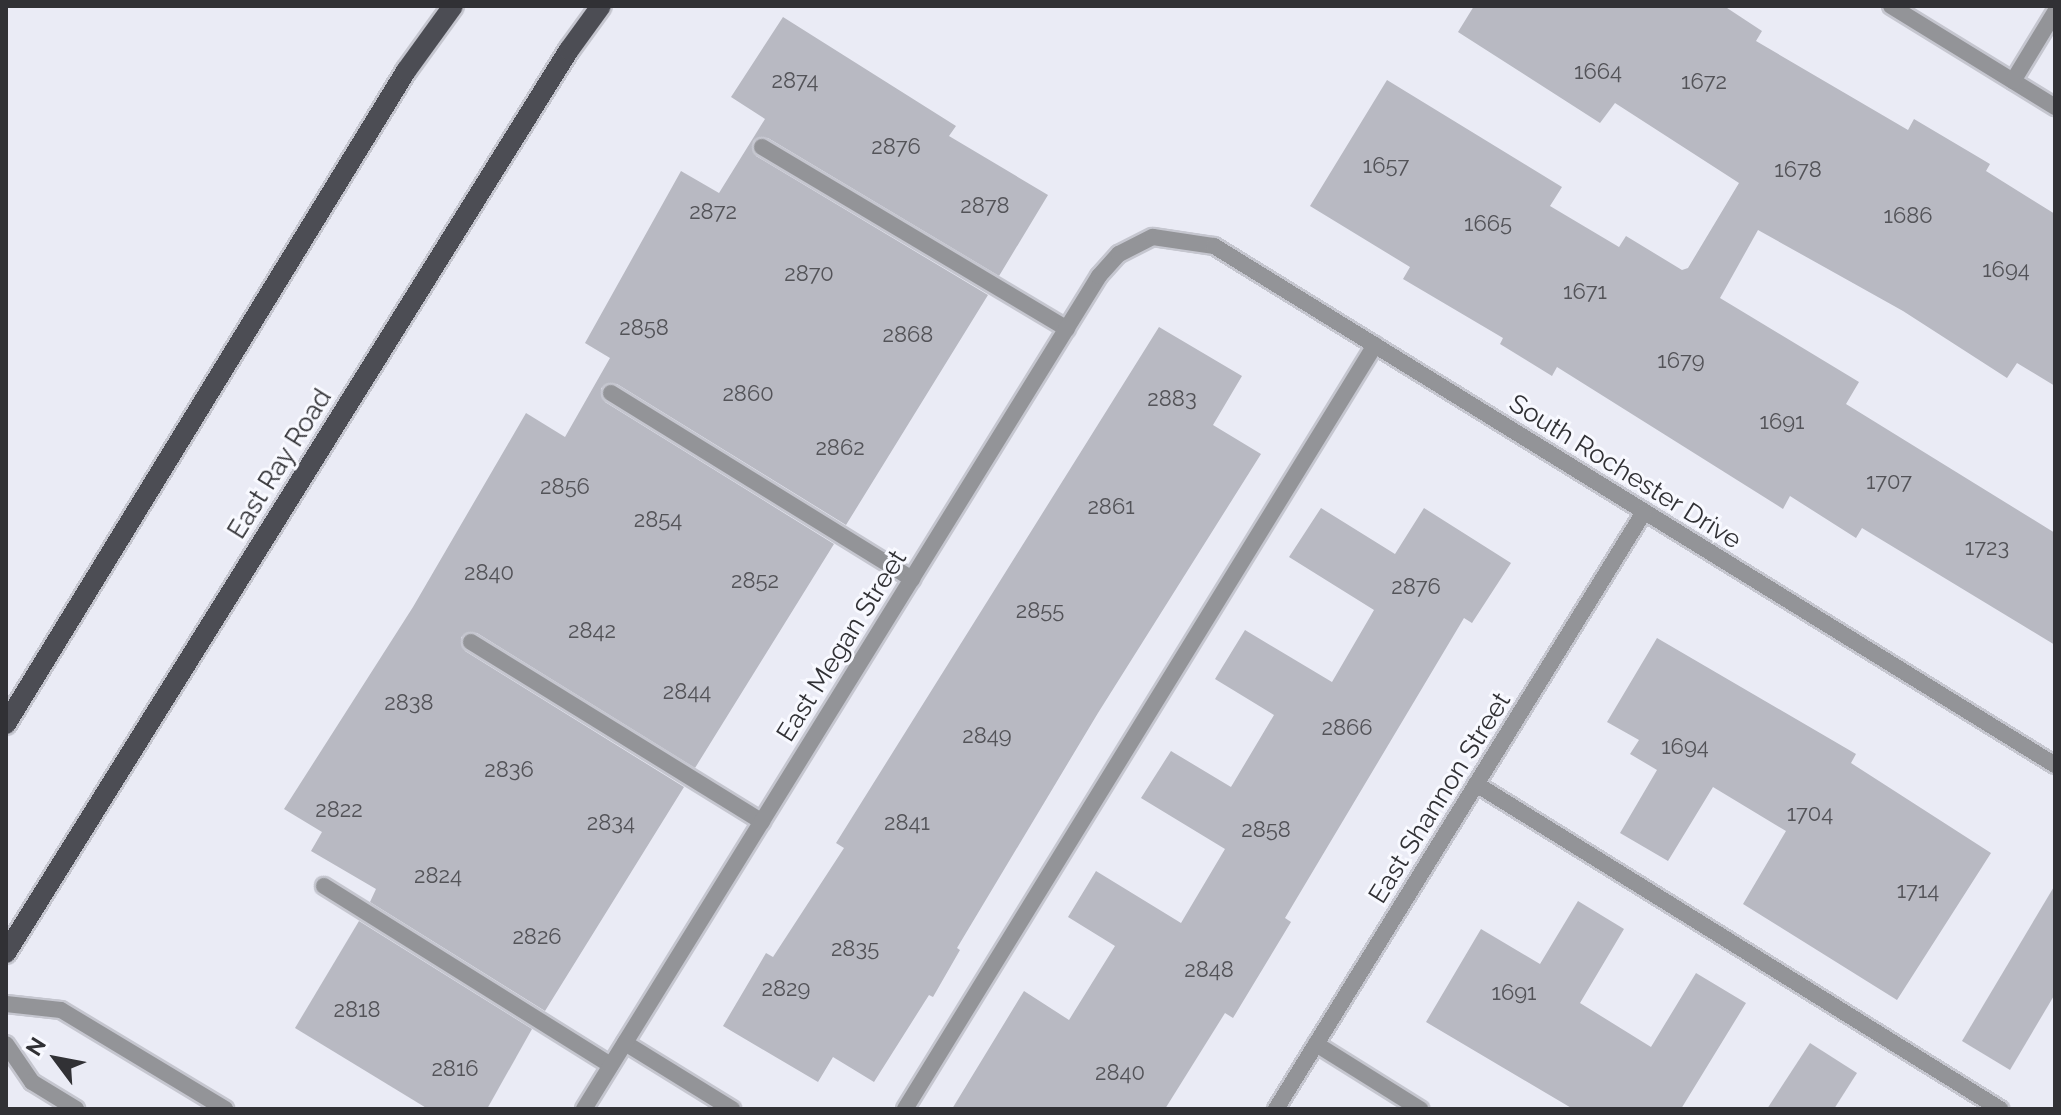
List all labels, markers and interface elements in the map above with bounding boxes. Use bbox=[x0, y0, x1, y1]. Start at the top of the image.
house number: 1664 bbox=[1574, 59, 1622, 85]
house number: 2874 bbox=[771, 68, 819, 94]
house number: 1672 bbox=[1681, 69, 1727, 95]
house number: 2876 bbox=[871, 134, 921, 160]
house number: 1657 bbox=[1363, 153, 1409, 179]
house number: 1678 bbox=[1774, 157, 1822, 183]
house number: 2878 bbox=[960, 193, 1010, 219]
house number: 2872 bbox=[689, 199, 737, 225]
house number: 1686 bbox=[1884, 203, 1932, 229]
house number: 1665 bbox=[1464, 211, 1512, 237]
house number: 1694 bbox=[1982, 257, 2030, 283]
house number: 2870 bbox=[784, 261, 834, 287]
house number: 1671 bbox=[1563, 279, 1607, 305]
house number: 2858 bbox=[619, 315, 669, 341]
house number: 2868 bbox=[883, 322, 933, 348]
house number: 1679 bbox=[1657, 348, 1705, 374]
house number: 2860 bbox=[722, 381, 774, 407]
street label: East Ray Road bbox=[221, 383, 339, 545]
house number: 2883 bbox=[1147, 386, 1197, 412]
street label: South Rochester Drive bbox=[1503, 388, 1747, 556]
house number: 1691 bbox=[1760, 409, 1804, 435]
house number: 2862 bbox=[815, 435, 865, 461]
house number: 1707 bbox=[1866, 469, 1912, 495]
house number: 2856 bbox=[540, 474, 590, 500]
house number: 2861 bbox=[1087, 494, 1135, 520]
house number: 2854 bbox=[634, 507, 682, 533]
house number: 1723 bbox=[1965, 535, 2009, 561]
street label: East Megan Street bbox=[771, 545, 913, 747]
house number: 2840 bbox=[464, 560, 514, 586]
house number: 2852 bbox=[731, 568, 779, 594]
house number: 2876 bbox=[1391, 574, 1441, 600]
house number: 2855 bbox=[1016, 598, 1064, 624]
house number: 2842 bbox=[568, 618, 616, 644]
house number: 2844 bbox=[663, 679, 711, 705]
street label: East Shannon Street bbox=[1362, 687, 1518, 909]
house number: 2838 bbox=[384, 690, 434, 716]
house number: 2866 bbox=[1321, 715, 1373, 741]
house number: 2849 bbox=[962, 723, 1012, 749]
house number: 1694 bbox=[1661, 734, 1709, 760]
house number: 2836 bbox=[484, 757, 534, 783]
house number: 2822 bbox=[315, 797, 363, 823]
house number: 1704 bbox=[1787, 801, 1833, 827]
house number: 2834 bbox=[587, 810, 635, 836]
house number: 2841 bbox=[884, 810, 930, 836]
house number: 2858 bbox=[1241, 817, 1291, 843]
house number: 2824 bbox=[414, 863, 462, 889]
house number: 1714 bbox=[1897, 878, 1939, 904]
house number: 2826 bbox=[512, 924, 562, 950]
house number: 2835 bbox=[831, 936, 879, 962]
house number: 2848 bbox=[1184, 957, 1234, 983]
house number: 2829 bbox=[762, 976, 810, 1002]
house number: 1691 bbox=[1492, 980, 1536, 1006]
house number: 2818 bbox=[334, 997, 380, 1023]
north arrow bbox=[16, 1019, 96, 1099]
text: N bbox=[20, 1032, 51, 1060]
house number: 2816 bbox=[431, 1056, 479, 1082]
house number: 2840 bbox=[1095, 1060, 1145, 1086]

